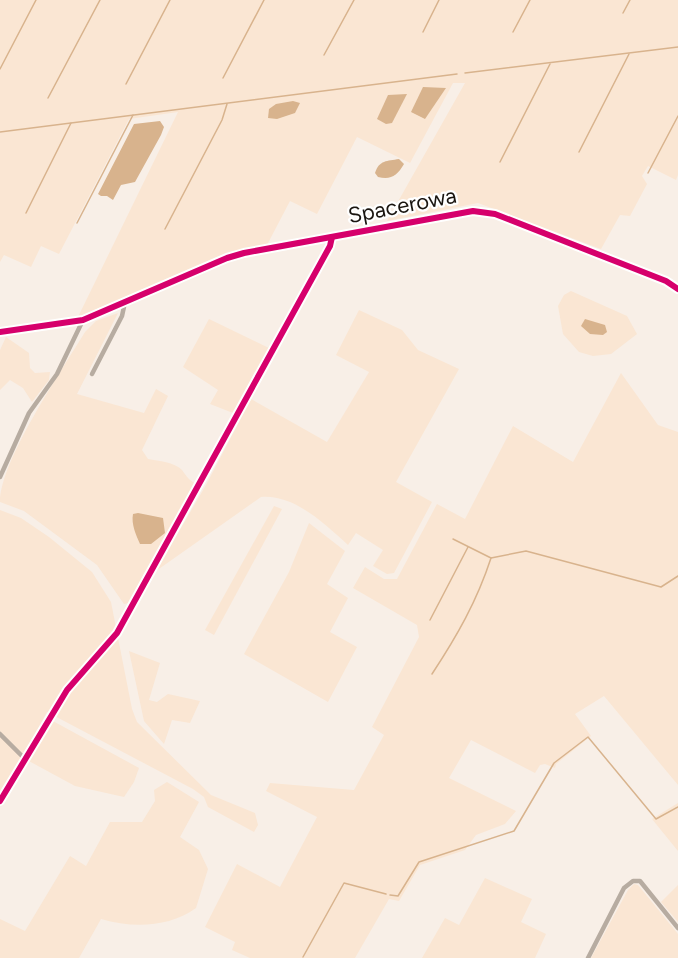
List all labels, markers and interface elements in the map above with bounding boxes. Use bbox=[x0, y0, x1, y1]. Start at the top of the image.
street label: Spacerowa bbox=[346, 182, 459, 229]

